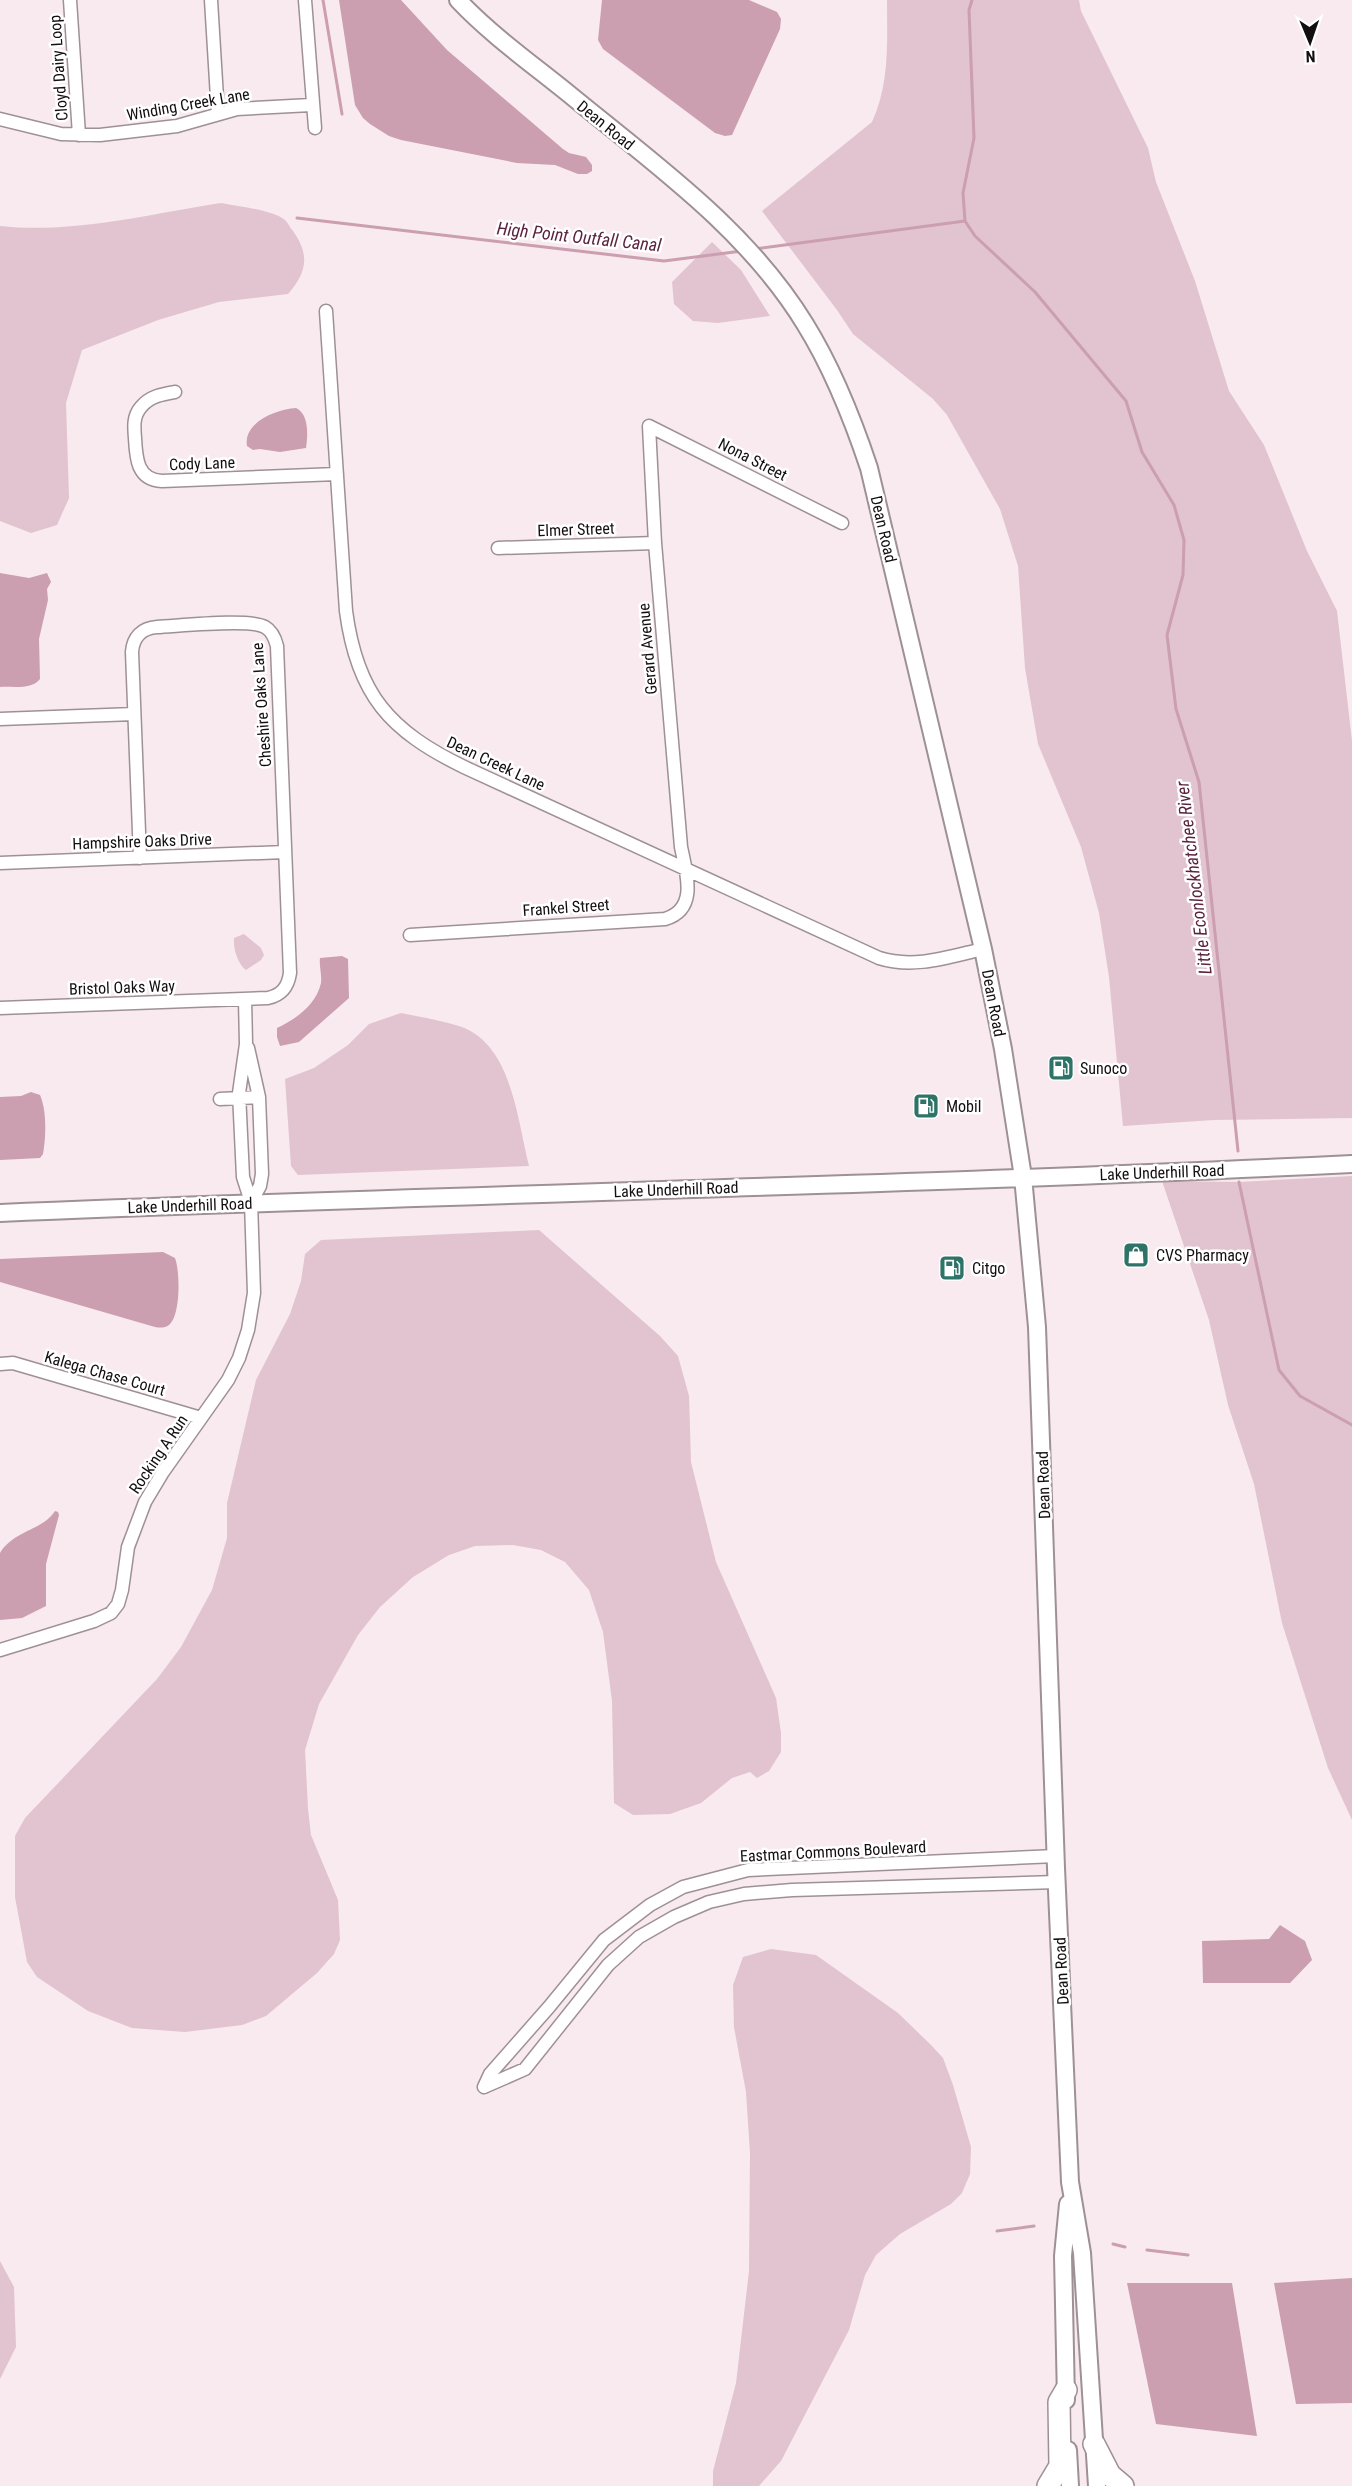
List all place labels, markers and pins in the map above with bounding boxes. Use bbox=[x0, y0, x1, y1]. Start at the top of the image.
fuel station icon: Sunoco bbox=[1046, 1053, 1076, 1083]
place label: Sunoco bbox=[1080, 1059, 1127, 1078]
fuel station icon: Mobil bbox=[911, 1091, 941, 1121]
place label: Mobil bbox=[946, 1097, 981, 1116]
shop icon: CVS Pharmacy bbox=[1121, 1240, 1151, 1270]
place label: CVS Pharmacy bbox=[1156, 1246, 1249, 1265]
fuel station icon: Citgo bbox=[937, 1253, 967, 1283]
place label: Citgo bbox=[972, 1259, 1005, 1278]

